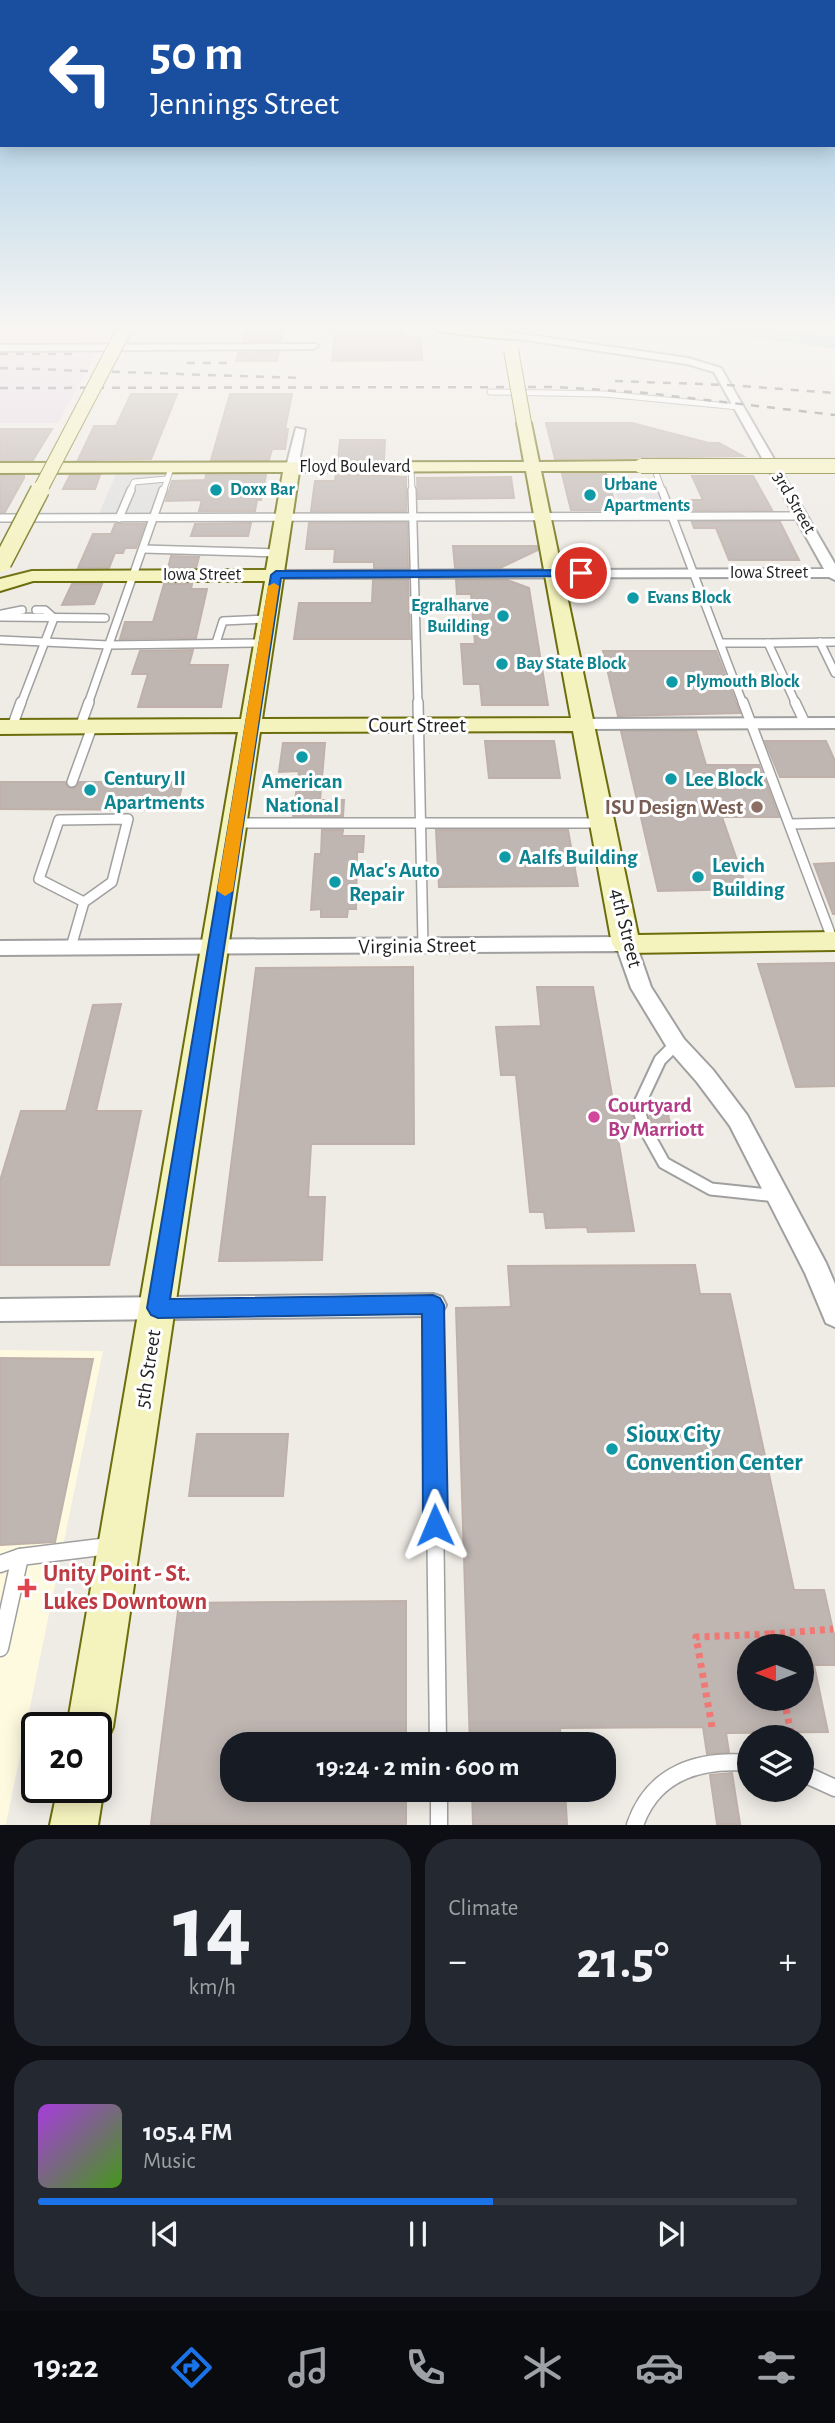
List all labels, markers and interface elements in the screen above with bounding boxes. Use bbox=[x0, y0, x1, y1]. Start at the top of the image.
icon: left bbox=[35, 28, 126, 119]
text: 50 m bbox=[150, 30, 244, 79]
text: Jennings Street bbox=[150, 88, 339, 120]
street label: Floyd Boulevard bbox=[299, 458, 411, 476]
street label: 3rd Street bbox=[769, 469, 819, 537]
place label: Urbane Apartments bbox=[604, 476, 690, 515]
place label: Doxx Bar bbox=[230, 481, 296, 499]
marker: Doxx Bar bbox=[208, 482, 224, 498]
marker: Urbane Apartments bbox=[582, 487, 598, 503]
pin bbox=[551, 543, 611, 603]
icon: arrive bbox=[562, 554, 600, 592]
street label: Iowa Street bbox=[730, 564, 809, 582]
street label: Iowa Street bbox=[163, 566, 242, 584]
place label: Evans Block bbox=[647, 589, 731, 607]
marker: Evans Block bbox=[625, 590, 641, 606]
place label: Egralharve Building bbox=[411, 597, 490, 636]
marker: Egralharve Building bbox=[495, 608, 511, 624]
place label: Bay State Block bbox=[516, 655, 627, 673]
marker: Bay State Block bbox=[494, 656, 510, 672]
place label: Plymouth Block bbox=[686, 673, 800, 691]
marker: Plymouth Block bbox=[664, 674, 680, 690]
street label: Court Street bbox=[368, 715, 466, 736]
marker: American National bbox=[294, 749, 310, 765]
place label: Century II Apartments bbox=[104, 768, 205, 813]
place label: Lee Block bbox=[685, 769, 764, 790]
place label: American National bbox=[261, 771, 343, 816]
marker: Lee Block bbox=[663, 771, 679, 787]
marker: Century II Apartments bbox=[82, 782, 98, 798]
place label: ISU Design West bbox=[605, 797, 743, 818]
marker: ISU Design West bbox=[749, 799, 765, 815]
place label: Aalfs Building bbox=[519, 847, 638, 868]
marker: Aalfs Building bbox=[497, 849, 513, 865]
place label: Levich Building bbox=[712, 855, 785, 900]
place label: Mac's Auto Repair bbox=[349, 860, 440, 905]
marker: Levich Building bbox=[690, 869, 706, 885]
marker: Mac's Auto Repair bbox=[327, 874, 343, 890]
street label: 4th Street bbox=[606, 886, 646, 970]
street label: Virginia Street bbox=[358, 934, 476, 958]
place label: Courtyard By Marriott bbox=[608, 1095, 704, 1140]
marker: Courtyard By Marriott bbox=[586, 1109, 602, 1125]
street label: 5th Street bbox=[131, 1328, 165, 1410]
place label: Sioux City Convention Center bbox=[626, 1423, 803, 1475]
marker: Sioux City Convention Center bbox=[604, 1441, 620, 1457]
position arrow bbox=[398, 1488, 472, 1562]
place label: Unity Point - St. Lukes Downtown bbox=[43, 1562, 207, 1614]
marker: Unity Point - St. Lukes Downtown bbox=[17, 1578, 37, 1598]
north arrow bbox=[737, 1634, 814, 1712]
map controls bbox=[737, 1634, 814, 1802]
speed limit sign: 20 bbox=[21, 1712, 112, 1803]
button: layers bbox=[737, 1725, 814, 1802]
text: 19:24 · 2 min · 600 m bbox=[316, 1754, 520, 1780]
text: 14 bbox=[173, 1883, 252, 1974]
text: Climate bbox=[449, 1897, 518, 1920]
text: 21.5° bbox=[576, 1935, 669, 1987]
text: − bbox=[449, 1943, 467, 1981]
text: + bbox=[779, 1943, 797, 1981]
text: km/h bbox=[189, 1976, 236, 1999]
text: 105.4 FM bbox=[143, 2119, 232, 2145]
text: Music bbox=[143, 2150, 195, 2173]
icon: previous bbox=[146, 2215, 184, 2253]
icon: pause bbox=[399, 2215, 437, 2253]
icon: next bbox=[652, 2215, 690, 2253]
icon: directions bbox=[167, 2343, 216, 2392]
icon: music bbox=[284, 2343, 333, 2392]
icon: phone bbox=[401, 2343, 450, 2392]
icon: climate bbox=[518, 2343, 567, 2392]
icon: car bbox=[635, 2343, 684, 2392]
icon: filters bbox=[752, 2343, 801, 2392]
text: 19:22 bbox=[34, 2351, 98, 2383]

